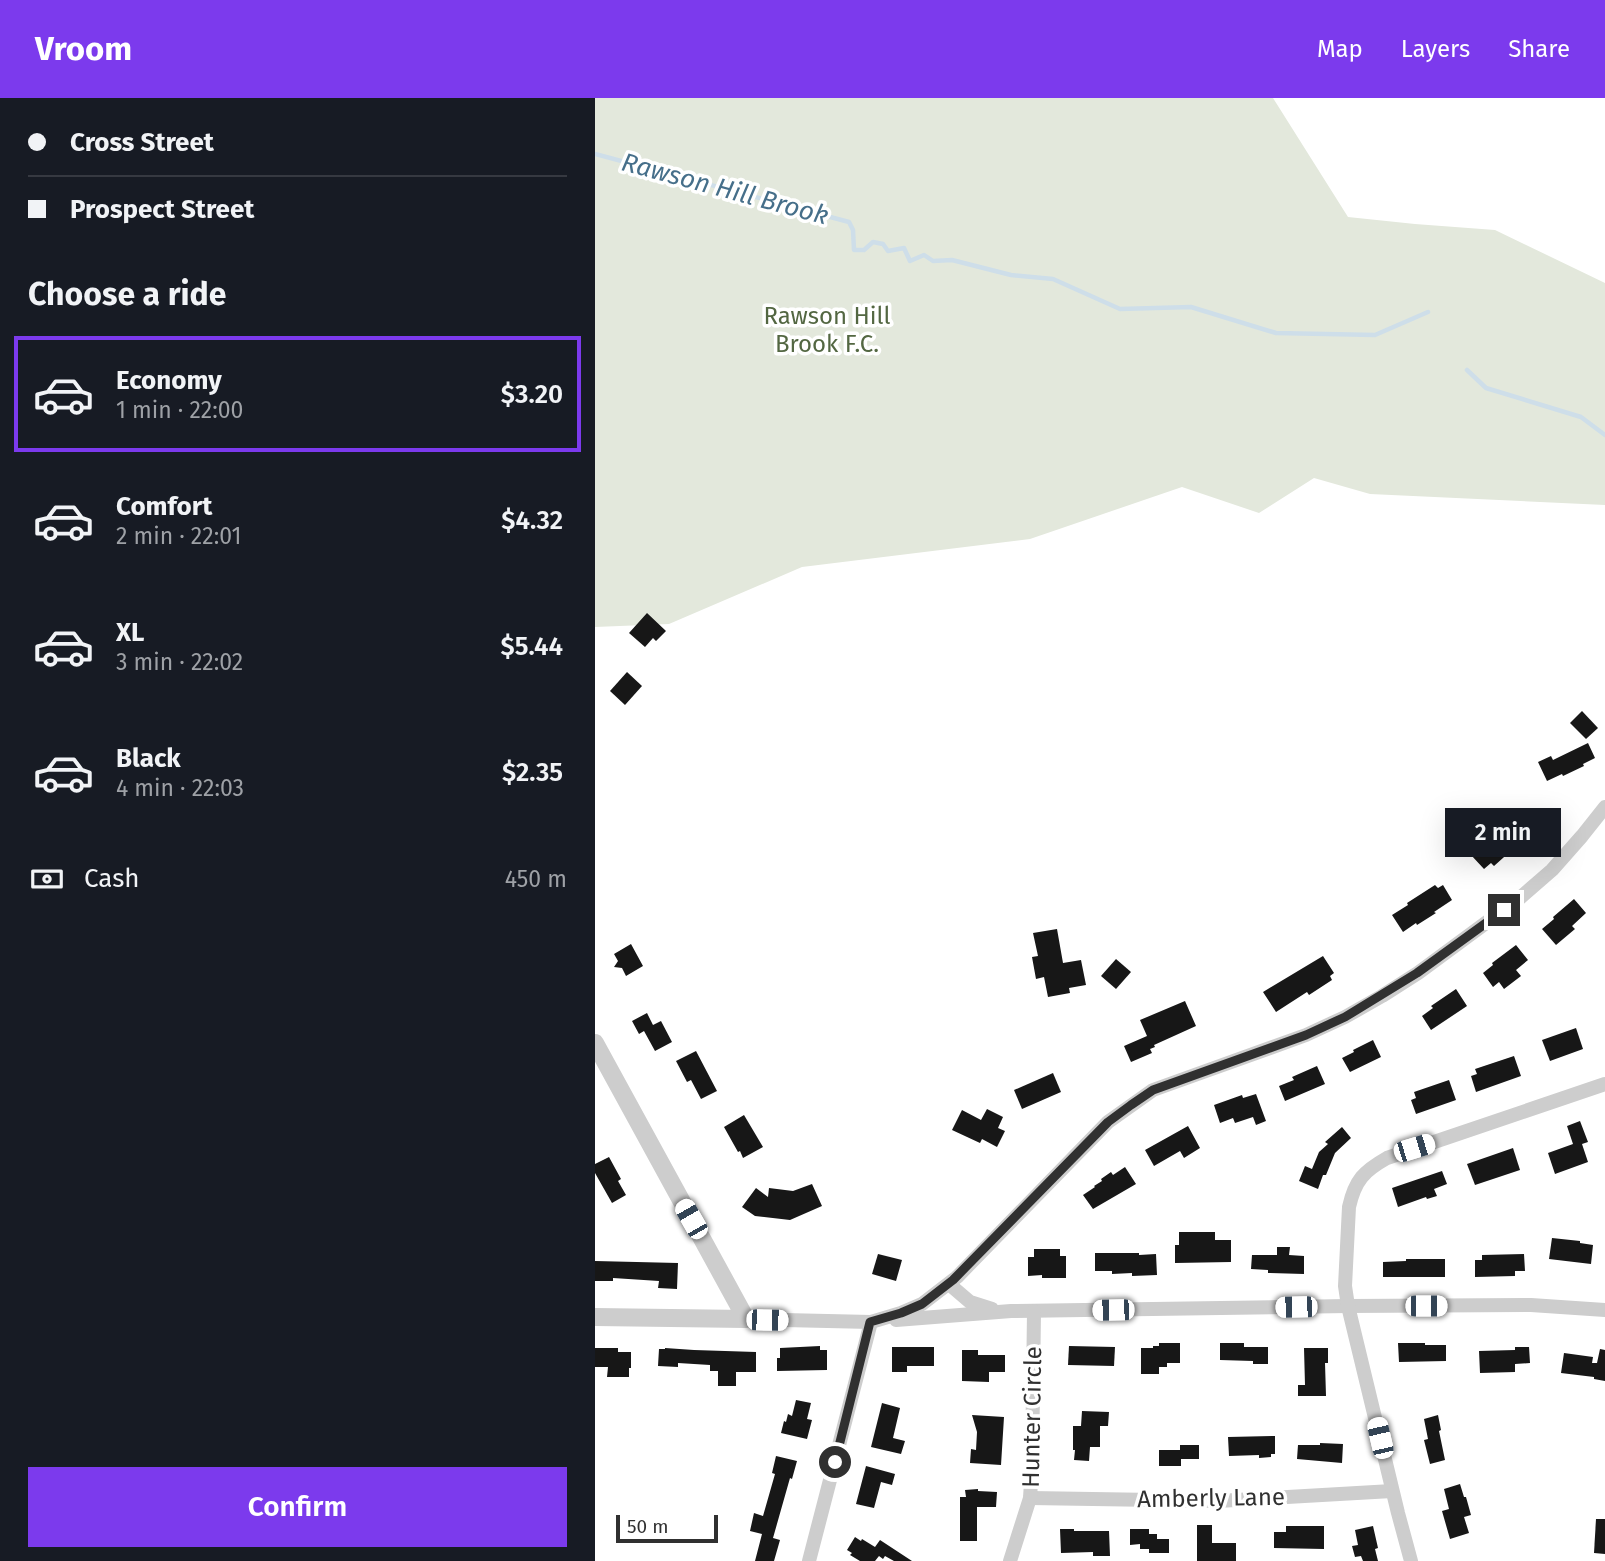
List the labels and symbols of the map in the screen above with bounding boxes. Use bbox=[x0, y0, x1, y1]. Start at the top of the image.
water label: Rawson Hill Brook bbox=[618, 146, 832, 232]
park label: Rawson Hill Brook F.C. bbox=[763, 302, 891, 358]
callout: 2 min bbox=[1446, 808, 1562, 858]
route end bbox=[1488, 894, 1520, 926]
car bbox=[1391, 1132, 1438, 1164]
car bbox=[672, 1196, 711, 1242]
car bbox=[1275, 1296, 1318, 1318]
car bbox=[1406, 1296, 1448, 1317]
car bbox=[1092, 1299, 1135, 1321]
car bbox=[746, 1309, 789, 1331]
street label: Hunter Circle bbox=[1017, 1346, 1047, 1488]
car bbox=[1366, 1415, 1395, 1461]
route start bbox=[819, 1446, 851, 1478]
street label: Amberly Lane bbox=[1137, 1483, 1285, 1513]
scale bar bbox=[616, 1512, 717, 1544]

